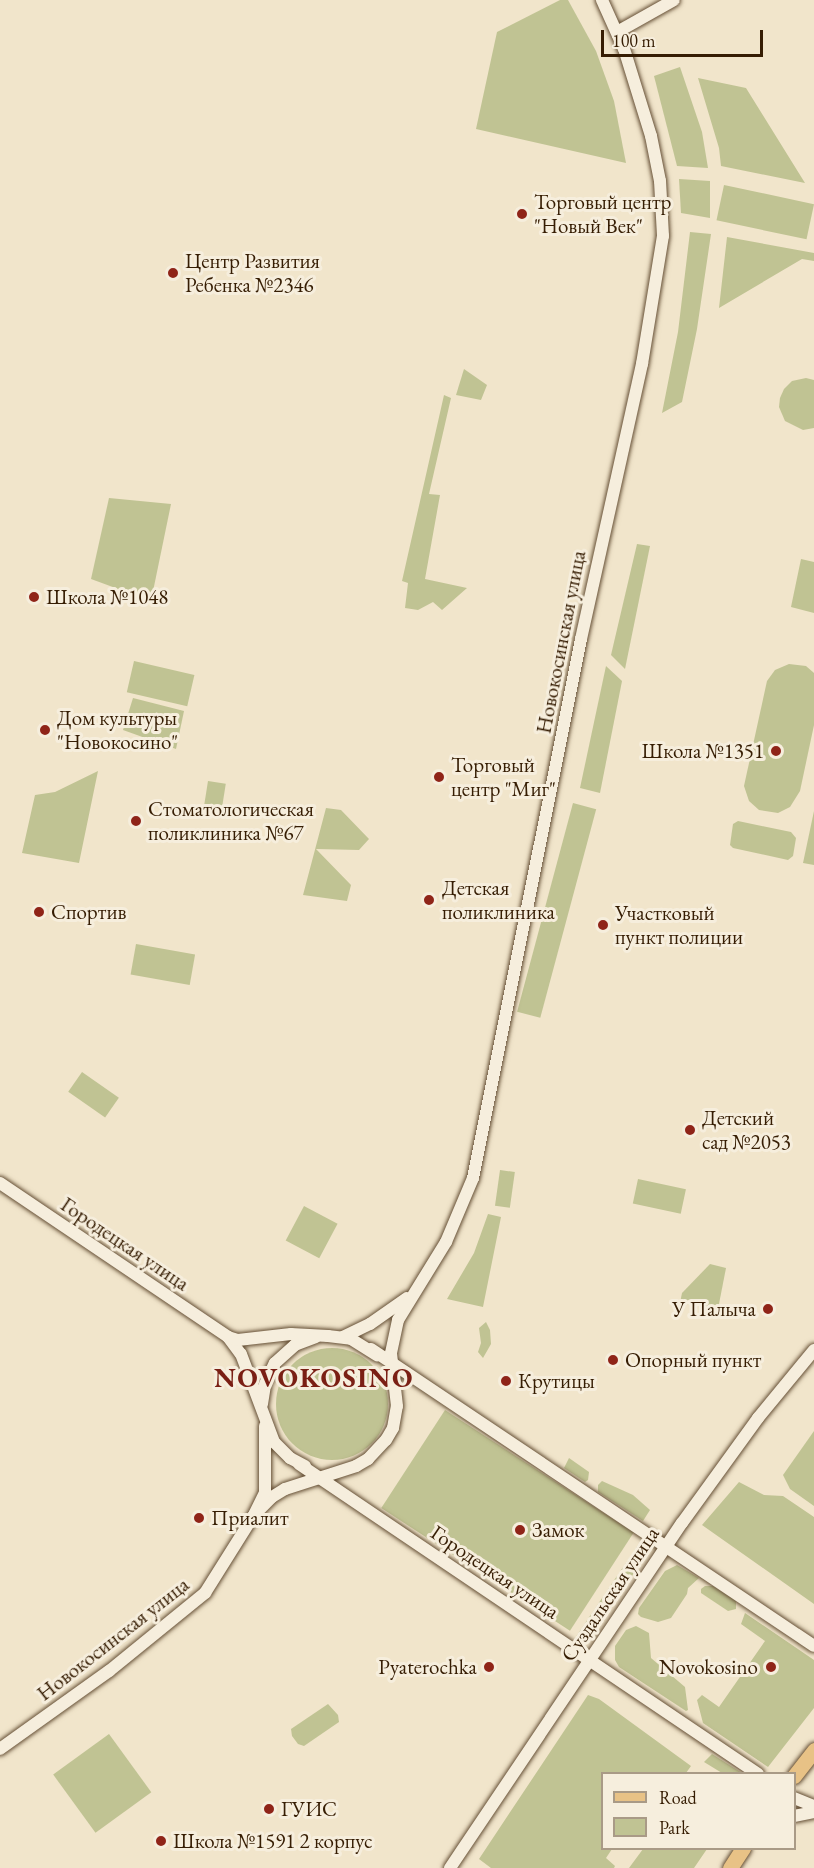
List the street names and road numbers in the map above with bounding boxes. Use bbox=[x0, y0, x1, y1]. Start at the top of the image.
street label: Новокосинская улица bbox=[531, 548, 591, 736]
street label: Городецкая улица bbox=[56, 1192, 194, 1296]
street label: Городецкая улица bbox=[426, 1520, 564, 1624]
street label: Суздальская улица bbox=[556, 1522, 664, 1666]
street label: Новокосинская улица bbox=[32, 1572, 194, 1706]

